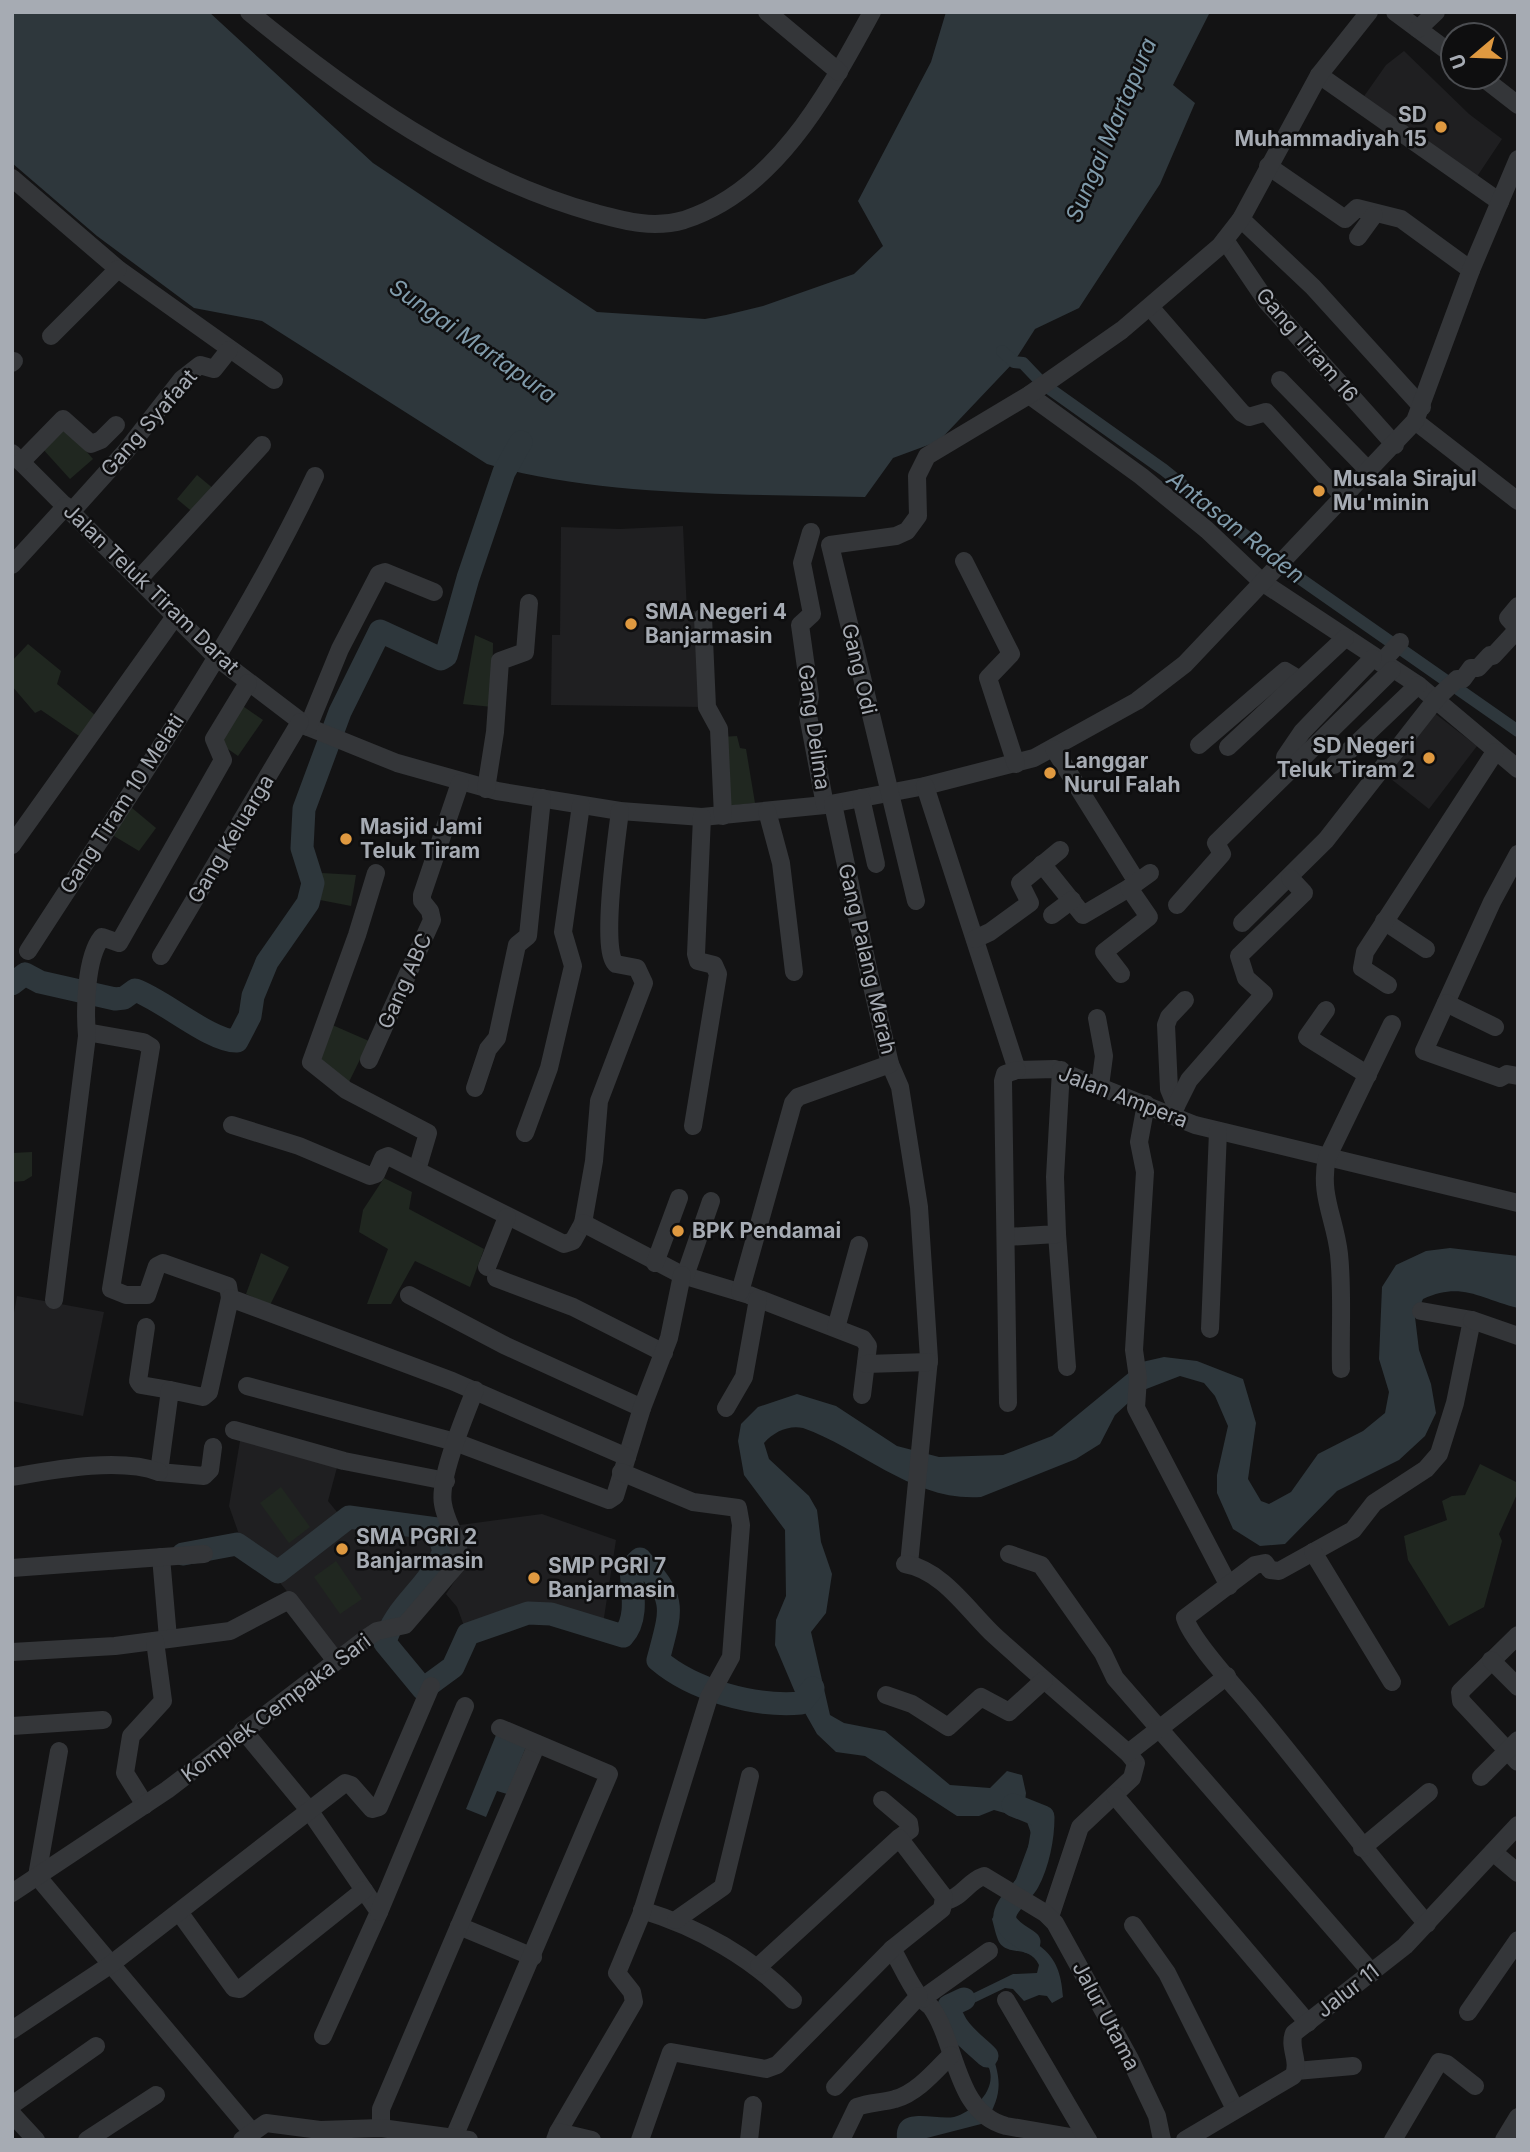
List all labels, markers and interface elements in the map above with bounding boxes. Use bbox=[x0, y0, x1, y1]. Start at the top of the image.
north arrow bbox=[1439, 21, 1509, 91]
water label: Sungai Martapura bbox=[1059, 34, 1163, 226]
text: U bbox=[1445, 51, 1472, 72]
place label: SD Muhammadiyah 15 bbox=[1234, 102, 1427, 151]
marker: SD Muhammadiyah 15 bbox=[1433, 119, 1449, 135]
water label: Sungai Martapura bbox=[384, 273, 562, 409]
street label: Gang Tiram 16 bbox=[1251, 283, 1364, 407]
street label: Gang Syafaat bbox=[95, 364, 202, 481]
water label: Antasan Raden bbox=[1161, 464, 1310, 589]
place label: Musala Sirajul Mu'minin bbox=[1333, 466, 1477, 515]
marker: Musala Sirajul Mu'minin bbox=[1311, 483, 1327, 499]
street label: Jalan Teluk Tiram Darat bbox=[58, 498, 244, 679]
place label: SMA Negeri 4 Banjarmasin bbox=[645, 599, 787, 648]
marker: SMA Negeri 4 Banjarmasin bbox=[623, 616, 639, 632]
street label: Gang Odi bbox=[837, 621, 882, 717]
street label: Gang Delima bbox=[793, 663, 836, 791]
street label: Gang Tiram 10 Melati bbox=[54, 709, 189, 898]
place label: SD Negeri Teluk Tiram 2 bbox=[1277, 733, 1415, 782]
place label: Langgar Nurul Falah bbox=[1064, 748, 1181, 797]
marker: SD Negeri Teluk Tiram 2 bbox=[1421, 750, 1437, 766]
marker: Langgar Nurul Falah bbox=[1042, 765, 1058, 781]
street label: Gang Keluarga bbox=[182, 770, 279, 908]
place label: Masjid Jami Teluk Tiram bbox=[360, 814, 482, 863]
marker: Masjid Jami Teluk Tiram bbox=[338, 831, 354, 847]
street label: Gang Palang Merah bbox=[833, 861, 902, 1057]
street label: Gang ABC bbox=[372, 929, 437, 1033]
street label: Jalan Ampera bbox=[1055, 1060, 1191, 1133]
place label: BPK Pendamai bbox=[692, 1218, 841, 1243]
marker: BPK Pendamai bbox=[670, 1223, 686, 1239]
place label: SMA PGRI 2 Banjarmasin bbox=[356, 1524, 484, 1573]
marker: SMA PGRI 2 Banjarmasin bbox=[334, 1541, 350, 1557]
place label: SMP PGRI 7 Banjarmasin bbox=[548, 1553, 676, 1602]
marker: SMP PGRI 7 Banjarmasin bbox=[526, 1570, 542, 1586]
street label: Komplek Cempaka Sari bbox=[176, 1628, 375, 1787]
street label: Jalur Utama bbox=[1067, 1957, 1146, 2074]
street label: Jalur 11 bbox=[1312, 1959, 1384, 2023]

